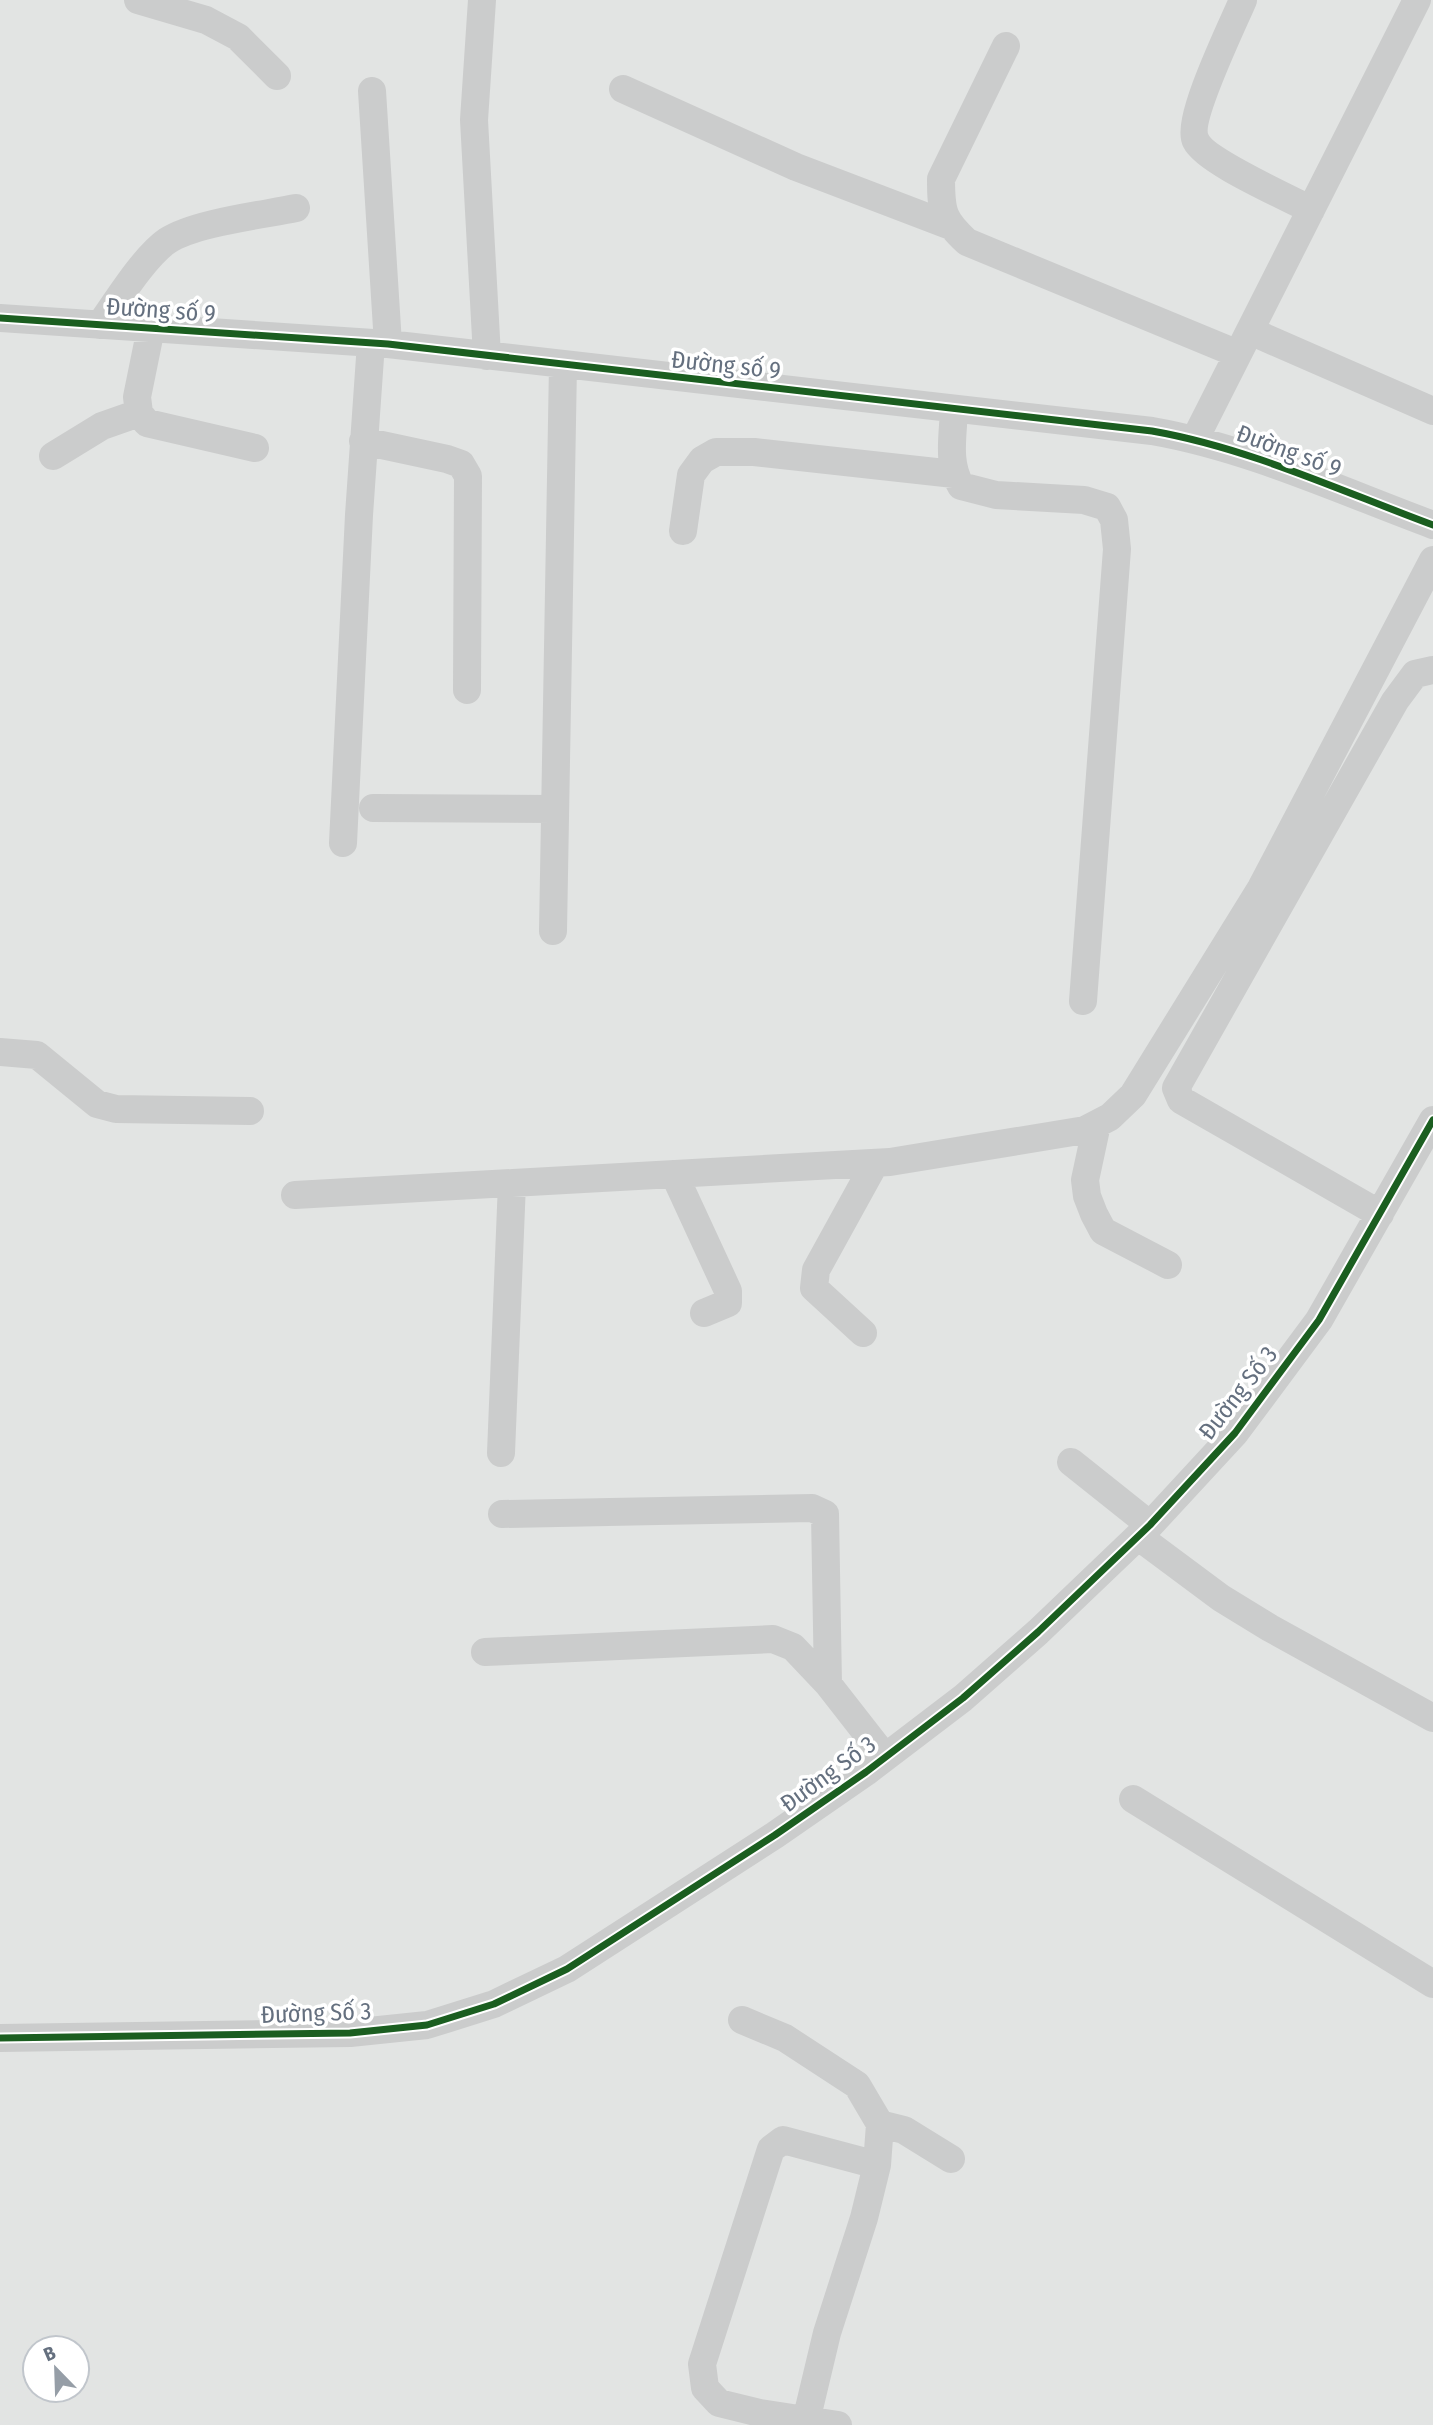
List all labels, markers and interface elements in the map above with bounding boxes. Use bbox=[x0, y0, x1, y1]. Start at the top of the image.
street label: Đường số 9 bbox=[105, 292, 217, 328]
street label: Đường số 9 bbox=[670, 345, 782, 385]
street label: Đường số 9 bbox=[1233, 419, 1345, 483]
street label: Đường Số 3 bbox=[1193, 1341, 1283, 1445]
street label: Đường Số 3 bbox=[775, 1730, 881, 1818]
street label: Đường Số 3 bbox=[260, 1997, 372, 2029]
north arrow bbox=[21, 2334, 91, 2404]
text: B bbox=[40, 2341, 59, 2366]

